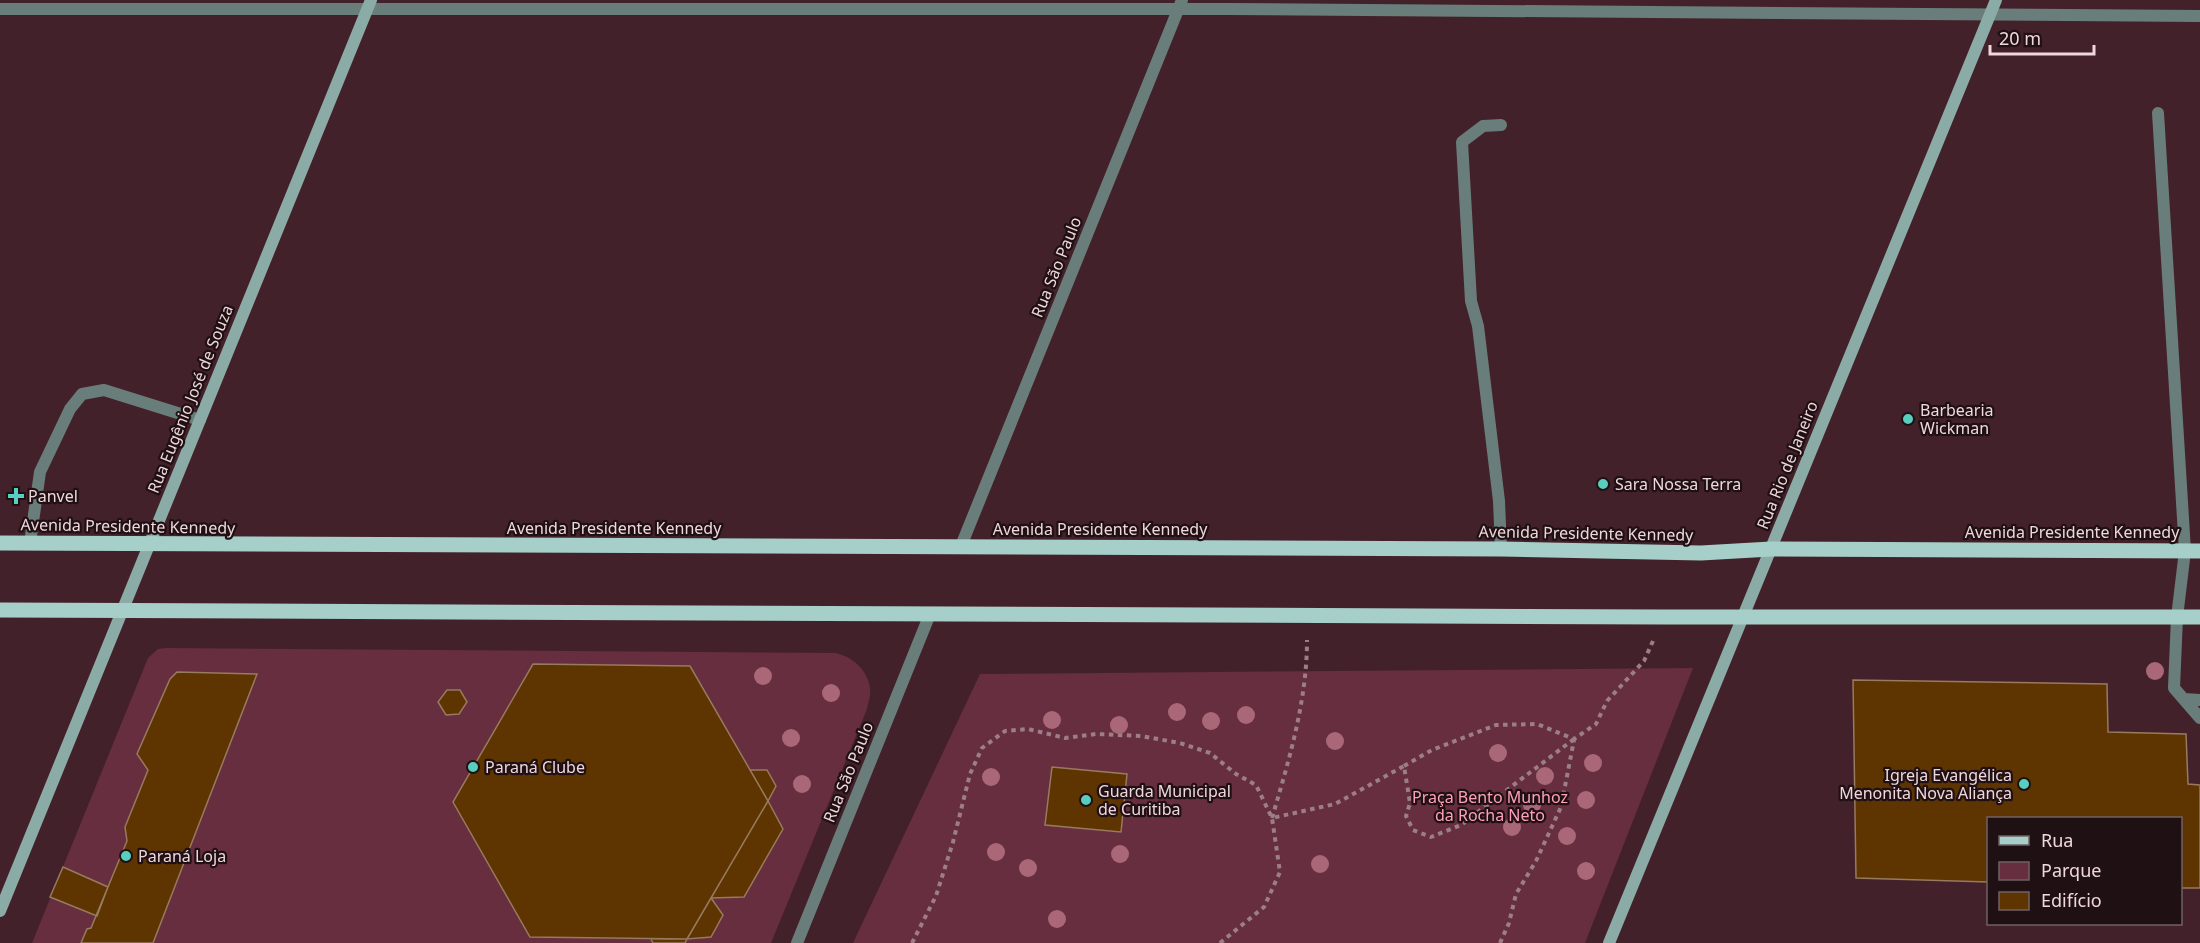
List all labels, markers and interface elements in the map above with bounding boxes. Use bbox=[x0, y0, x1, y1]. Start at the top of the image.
scale bar bbox=[1990, 18, 2094, 56]
text: 20 m bbox=[1999, 26, 2041, 50]
street label: Rua São Paulo bbox=[1026, 213, 1086, 321]
street label: Rua Eugênio José de Souza bbox=[142, 302, 238, 496]
street label: Rua Rio de Janeiro bbox=[1751, 398, 1823, 532]
place label: Barbearia Wickman bbox=[1920, 399, 1994, 439]
marker: Barbearia Wickman bbox=[1901, 412, 1915, 426]
place label: Sara Nossa Terra bbox=[1615, 473, 1741, 495]
marker: Sara Nossa Terra bbox=[1596, 477, 1610, 491]
place label: Panvel bbox=[28, 485, 78, 507]
marker: Panvel bbox=[9, 489, 23, 503]
street label: Avenida Presidente Kennedy bbox=[21, 513, 236, 539]
street label: Avenida Presidente Kennedy bbox=[507, 517, 722, 539]
street label: Avenida Presidente Kennedy bbox=[993, 518, 1208, 540]
street label: Avenida Presidente Kennedy bbox=[1479, 520, 1694, 546]
street label: Avenida Presidente Kennedy bbox=[1965, 521, 2180, 543]
street label: Rua São Paulo bbox=[818, 718, 878, 826]
place label: Paraná Clube bbox=[485, 756, 585, 778]
marker: Paraná Clube bbox=[466, 760, 480, 774]
place label: Igreja Evangélica Menonita Nova Aliança bbox=[1839, 764, 2012, 804]
marker: Igreja Evangélica Menonita Nova Aliança bbox=[2017, 777, 2031, 791]
place label: Guarda Municipal de Curitiba bbox=[1098, 780, 1231, 820]
park label: Praça Bento Munhoz da Rocha Neto bbox=[1412, 786, 1568, 826]
marker: Guarda Municipal de Curitiba bbox=[1079, 793, 1093, 807]
legend bbox=[1987, 817, 2182, 925]
text: Rua bbox=[2041, 828, 2073, 852]
place label: Paraná Loja bbox=[138, 845, 226, 867]
marker: Paraná Loja bbox=[119, 849, 133, 863]
text: Parque bbox=[2041, 858, 2101, 882]
text: Edifício bbox=[2041, 888, 2102, 912]

